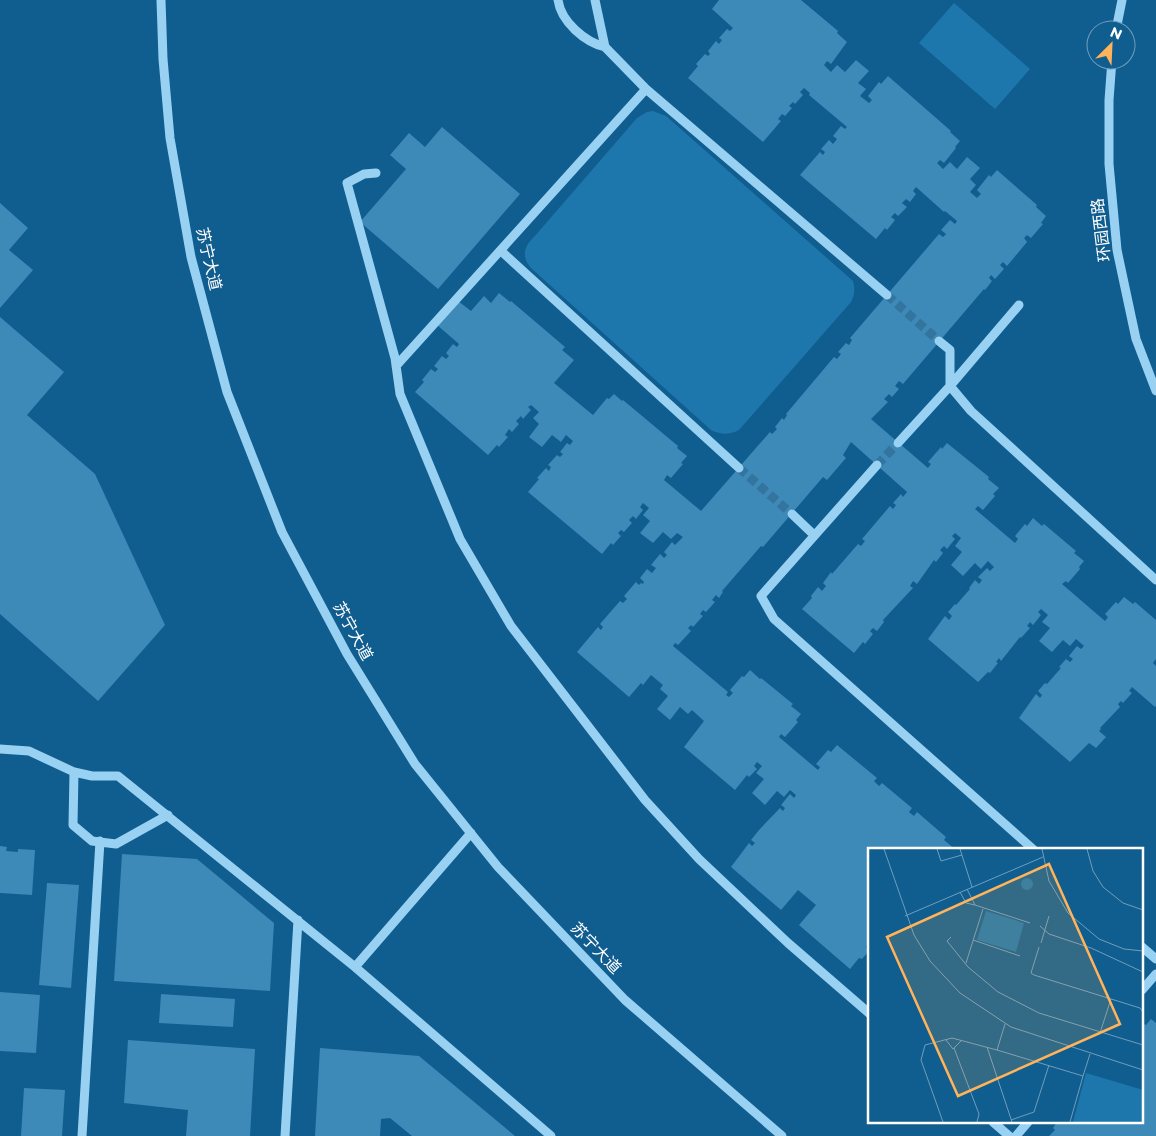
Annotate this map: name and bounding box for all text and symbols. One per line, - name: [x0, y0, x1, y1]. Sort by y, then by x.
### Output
- north arrow: [1086, 20, 1136, 70]
- text: N: [1107, 23, 1125, 44]
- street label: 环园西路: [1088, 197, 1114, 263]
- street label: 苏宁大道: [193, 226, 225, 292]
- street label: 苏宁大道: [329, 598, 377, 664]
- inset map: [868, 848, 1144, 1124]
- street label: 苏宁大道: [567, 918, 625, 978]

